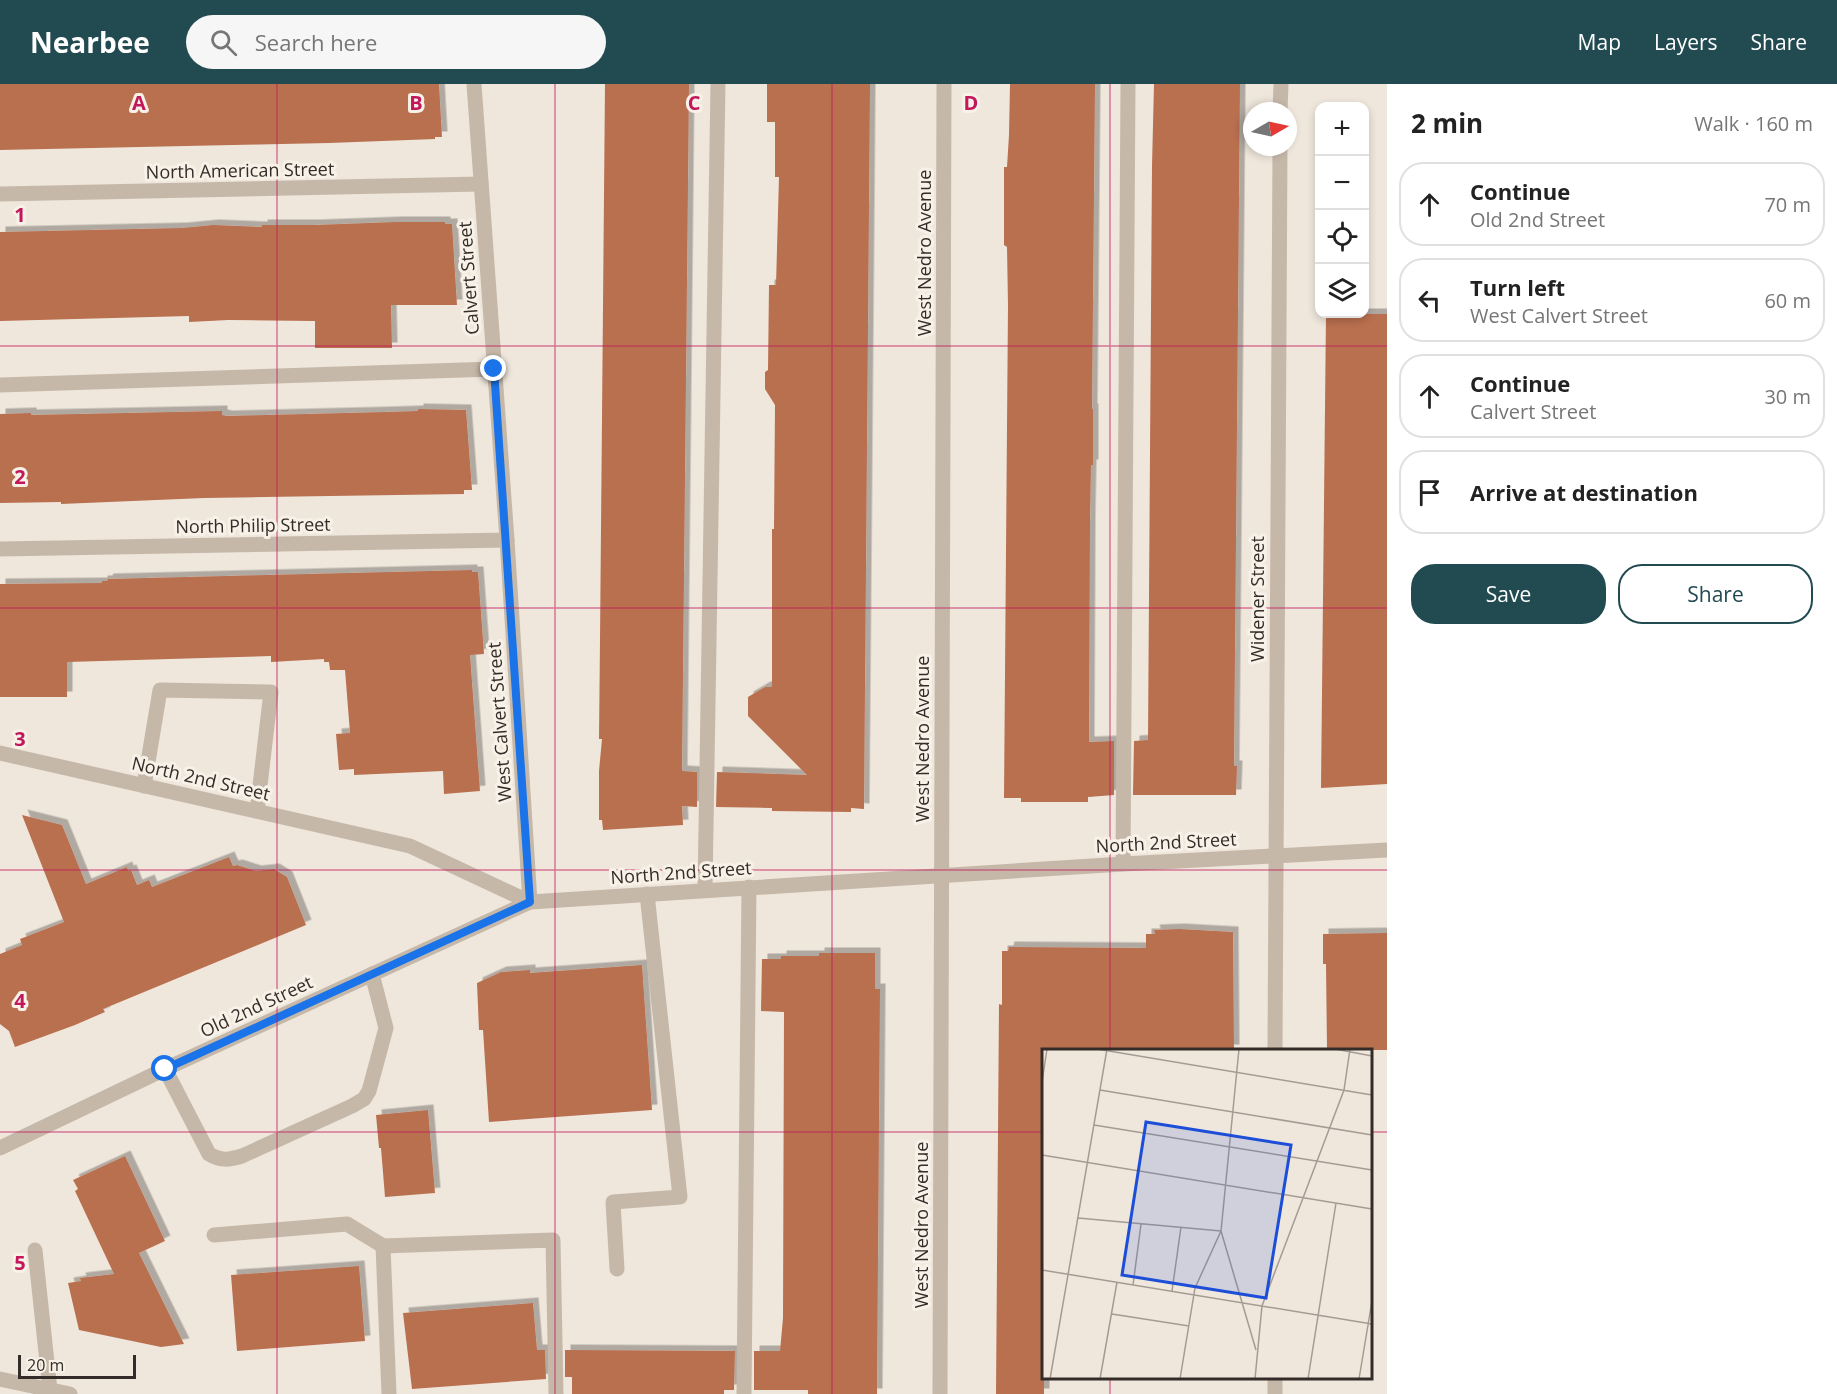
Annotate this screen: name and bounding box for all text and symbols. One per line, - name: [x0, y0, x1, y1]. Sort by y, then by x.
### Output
- search box: [186, 15, 606, 69]
- text: Nearbee: [30, 23, 150, 61]
- icon: search: [207, 26, 240, 59]
- text: Search here: [255, 27, 377, 57]
- text: Map: [1578, 28, 1621, 56]
- text: Layers: [1654, 28, 1718, 56]
- text: Share: [1751, 28, 1807, 56]
- text: A: [132, 89, 146, 116]
- text: B: [409, 89, 423, 116]
- text: C: [688, 89, 701, 116]
- text: D: [964, 89, 978, 116]
- north arrow: [1243, 102, 1297, 156]
- map controls: [1315, 102, 1369, 318]
- button: +: [1315, 102, 1369, 156]
- text: 2 min: [1411, 105, 1483, 141]
- text: Walk · 160 m: [1694, 110, 1813, 137]
- street label: North American Street: [146, 156, 334, 184]
- button: −: [1315, 156, 1369, 210]
- street label: West Nedro Avenue: [912, 170, 936, 336]
- text: Continue: [1470, 176, 1570, 206]
- icon: ahead: [1413, 188, 1446, 221]
- text: 70 m: [1764, 191, 1811, 218]
- text: 1: [14, 201, 26, 228]
- text: Old 2nd Street: [1470, 206, 1605, 233]
- button: locate: [1315, 210, 1369, 264]
- street label: Calvert Street: [452, 220, 484, 336]
- button: layers: [1315, 264, 1369, 318]
- text: Turn left: [1470, 272, 1565, 302]
- icon: left: [1413, 284, 1446, 317]
- text: 60 m: [1764, 287, 1811, 314]
- text: West Calvert Street: [1470, 302, 1648, 329]
- route end: [480, 355, 506, 381]
- text: Continue: [1470, 368, 1570, 398]
- icon: ahead: [1413, 380, 1446, 413]
- text: 30 m: [1764, 383, 1811, 410]
- text: Calvert Street: [1470, 398, 1596, 425]
- text: 2: [14, 463, 26, 490]
- icon: arrive: [1413, 476, 1446, 509]
- text: Arrive at destination: [1470, 477, 1698, 507]
- street label: North Philip Street: [175, 512, 331, 538]
- street label: Widener Street: [1245, 536, 1269, 662]
- button: Save: [1411, 564, 1606, 624]
- button: Share: [1618, 564, 1813, 624]
- street label: West Calvert Street: [481, 641, 517, 803]
- street label: West Nedro Avenue: [910, 656, 934, 822]
- text: 3: [14, 725, 26, 752]
- street label: North 2nd Street: [130, 750, 272, 806]
- street label: North 2nd Street: [1095, 826, 1237, 858]
- street label: North 2nd Street: [610, 855, 752, 889]
- street label: Old 2nd Street: [196, 969, 316, 1043]
- text: 4: [14, 987, 26, 1014]
- inset map: [1042, 1049, 1372, 1379]
- route start: [151, 1055, 177, 1081]
- street label: West Nedro Avenue: [909, 1142, 933, 1308]
- text: 5: [14, 1249, 26, 1276]
- scale bar: [18, 1352, 136, 1380]
- text: 20 m: [27, 1354, 64, 1376]

